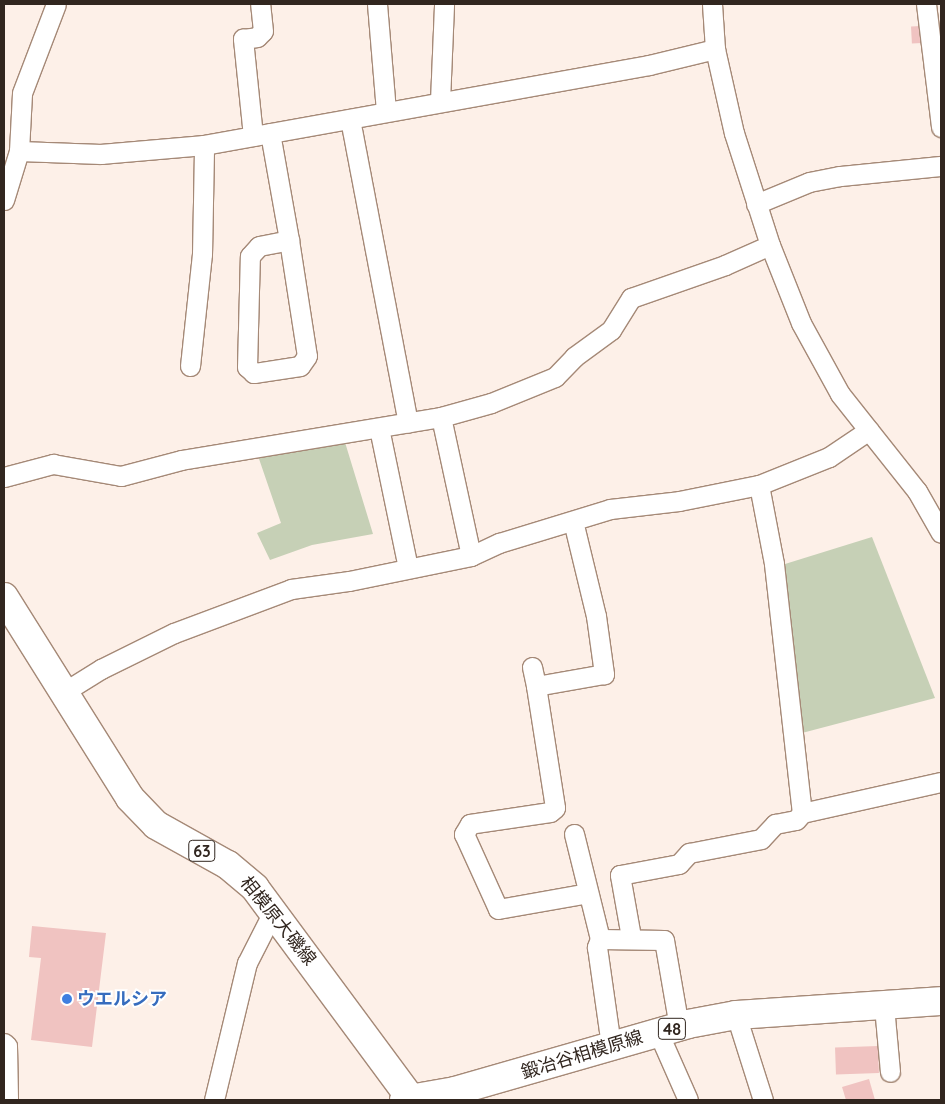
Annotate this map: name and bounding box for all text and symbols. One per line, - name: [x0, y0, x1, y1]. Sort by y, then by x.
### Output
- road number: 63: [188, 838, 216, 864]
- street label: 相模原大磯線: [236, 872, 320, 970]
- place label: ウエルシア: [77, 988, 167, 1010]
- marker: ウエルシア: [61, 993, 73, 1005]
- road number: 48: [657, 1016, 687, 1042]
- street label: 鍛冶谷相模原線: [519, 1026, 645, 1084]

